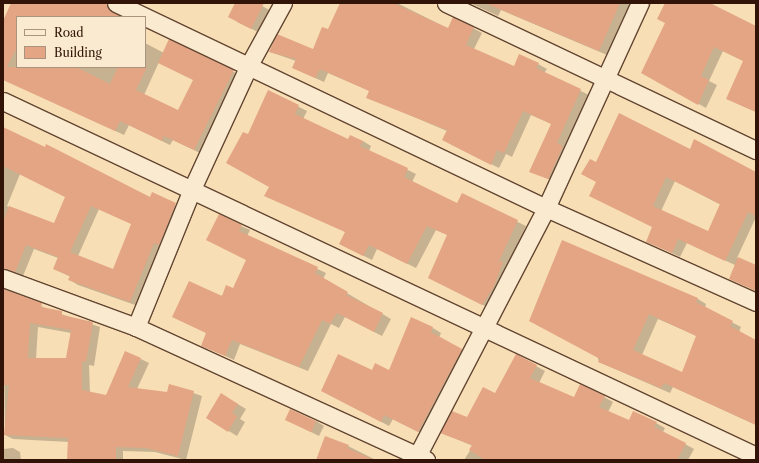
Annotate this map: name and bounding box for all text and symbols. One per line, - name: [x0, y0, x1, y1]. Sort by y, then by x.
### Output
- legend: [16, 16, 146, 68]
- text: Road: [54, 25, 84, 40]
- text: Building: [54, 45, 102, 60]

